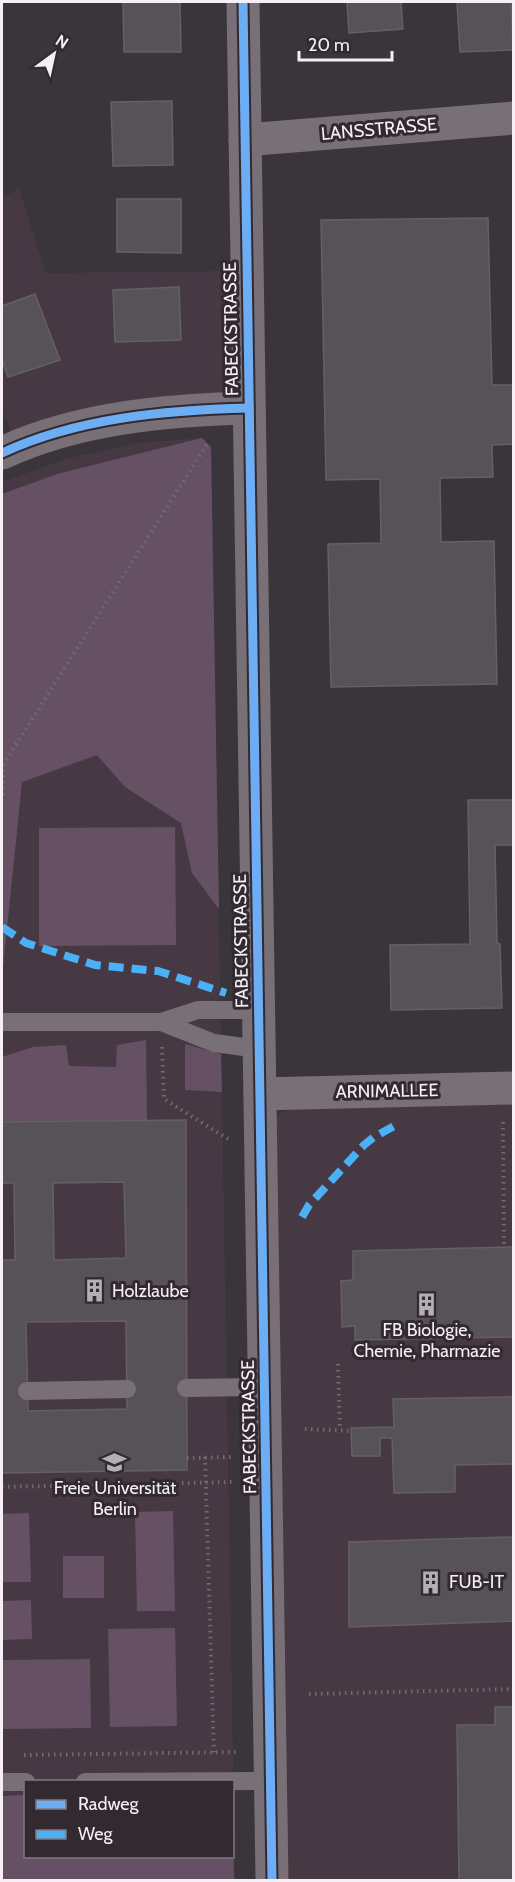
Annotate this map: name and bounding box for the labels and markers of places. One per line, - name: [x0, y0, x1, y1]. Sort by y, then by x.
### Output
- building icon: Holzlaube: [81, 1278, 107, 1304]
- place label: Holzlaube: [112, 1280, 189, 1302]
- building icon: FB Biologie, Chemie, Pharmazie: [414, 1291, 440, 1317]
- place label: FB Biologie, Chemie, Pharmazie: [353, 1319, 501, 1362]
- school or university icon: Freie Universität Berlin: [102, 1449, 128, 1475]
- place label: Freie Universität Berlin: [54, 1477, 176, 1520]
- building icon: FUB-IT: [418, 1569, 444, 1595]
- place label: FUB-IT: [449, 1571, 504, 1593]

